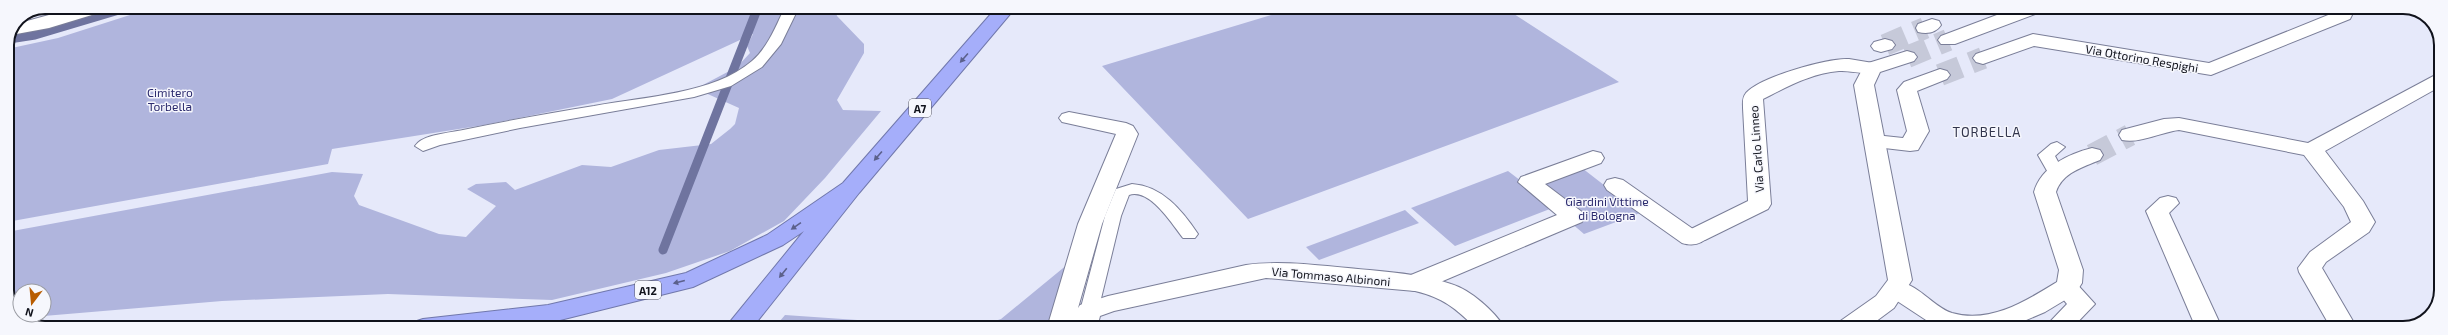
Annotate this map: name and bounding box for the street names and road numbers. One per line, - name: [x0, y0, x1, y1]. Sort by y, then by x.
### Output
- street label: Via Ottorino Respighi: [2085, 41, 2199, 75]
- road number: A7: [909, 99, 931, 117]
- street label: Via Carlo Linneo: [1746, 105, 1766, 193]
- street label: Via Tommaso Albinoni: [1271, 264, 1391, 288]
- road number: A12: [635, 281, 661, 299]

